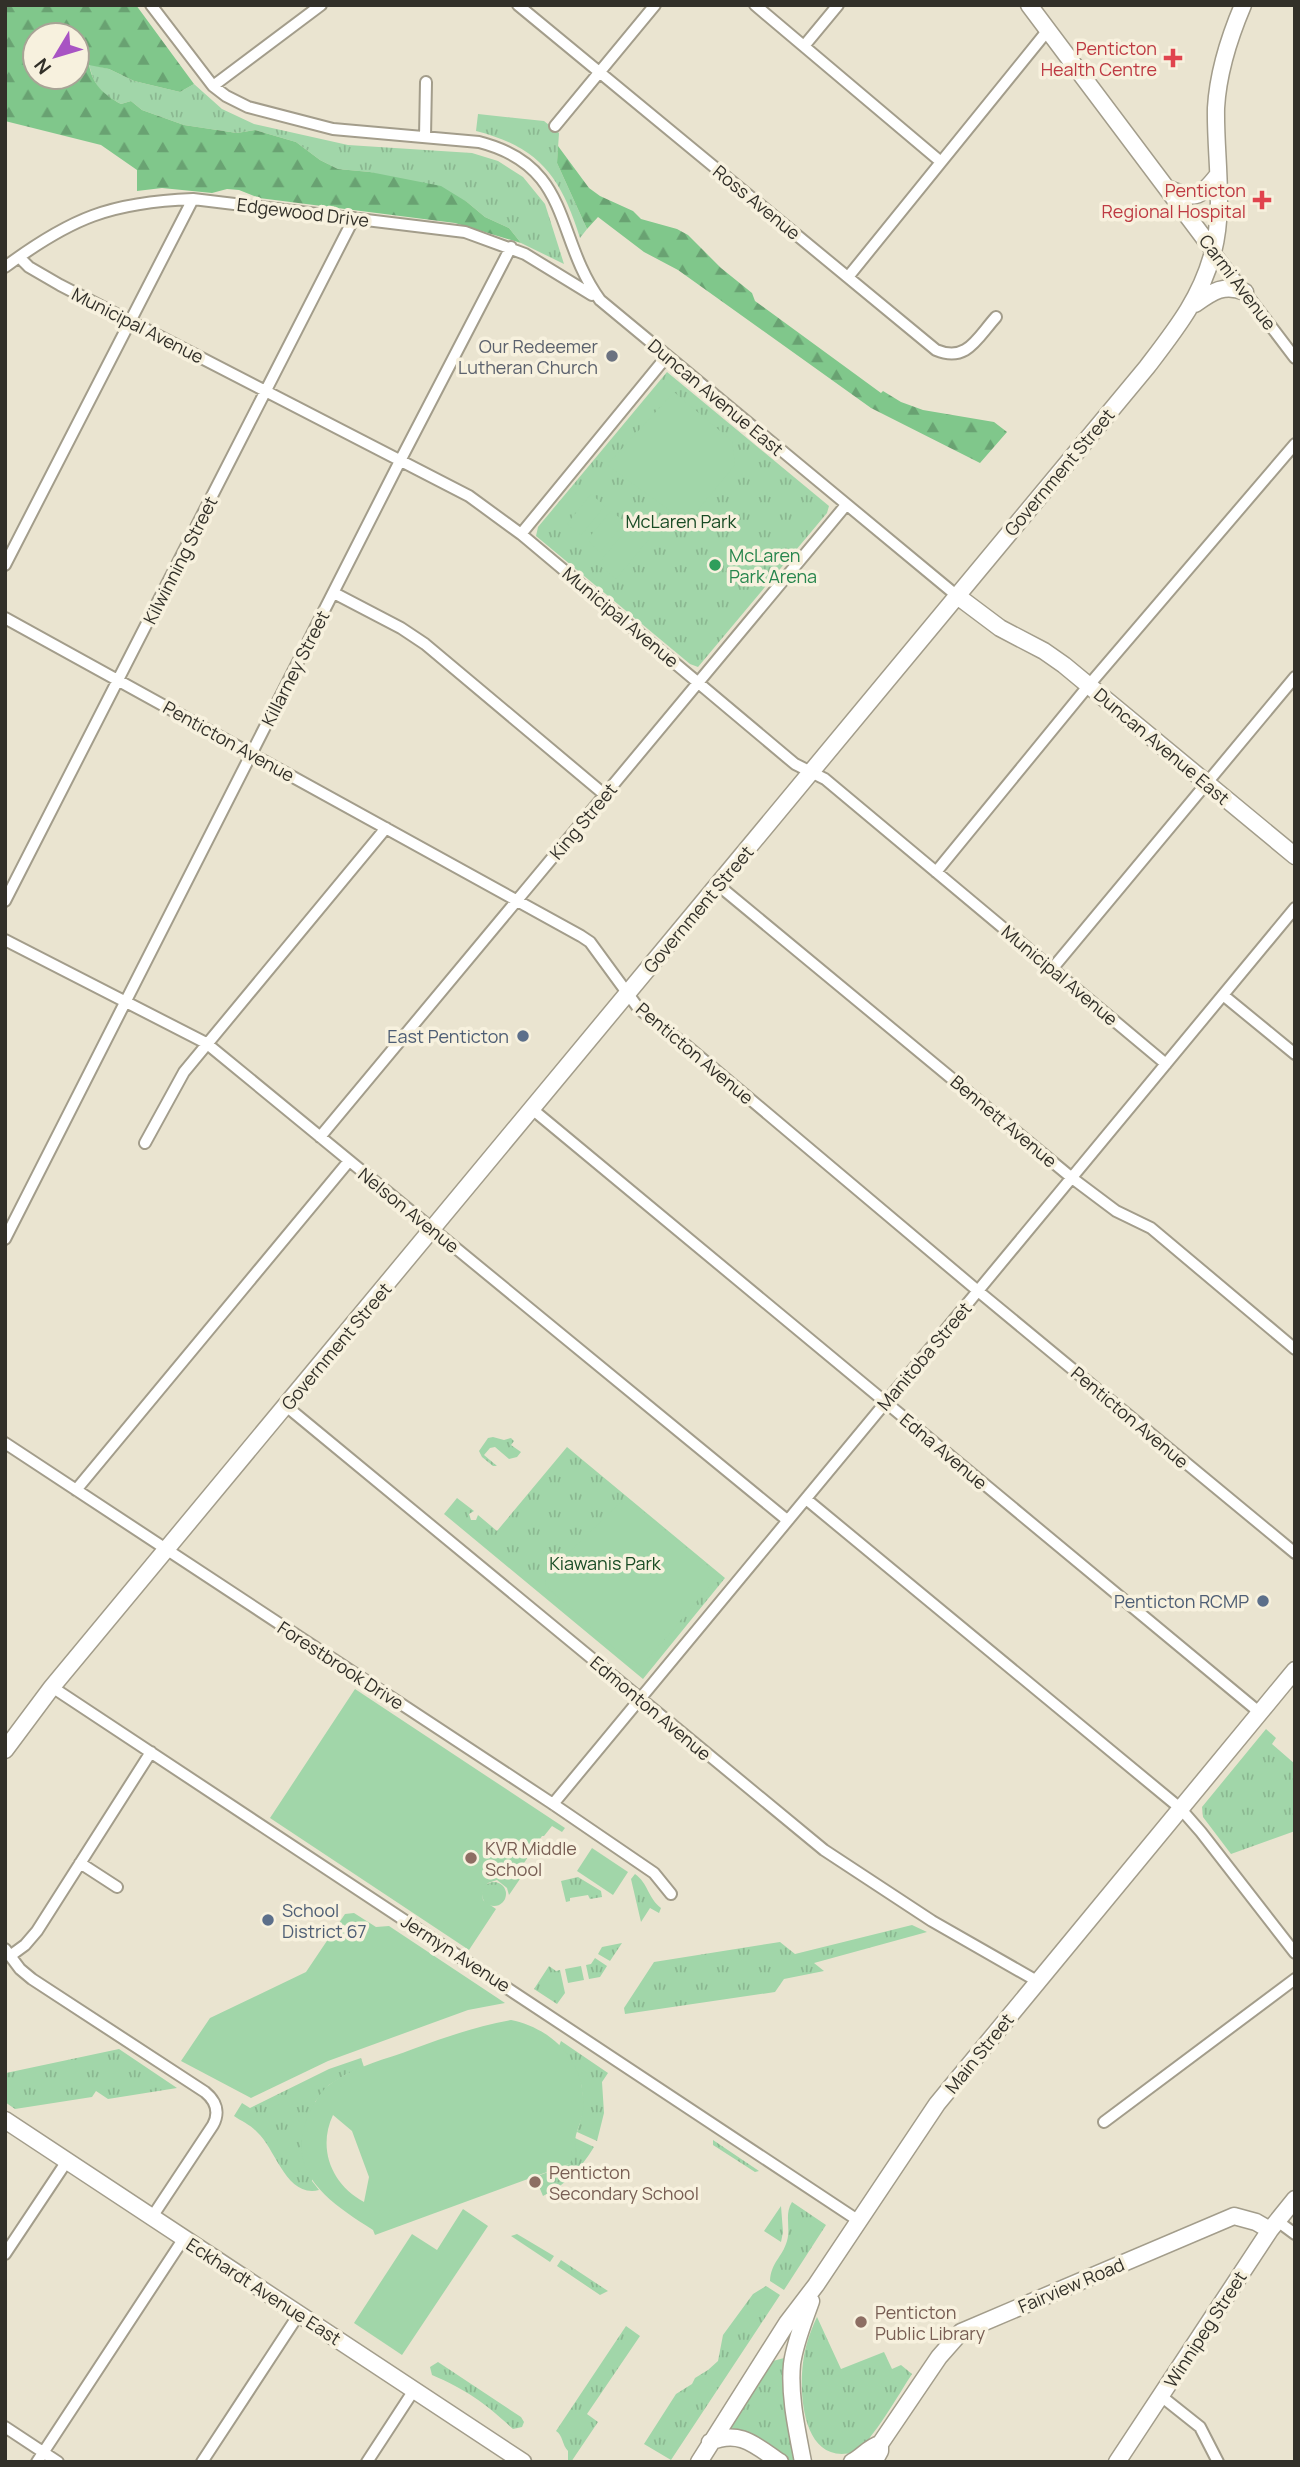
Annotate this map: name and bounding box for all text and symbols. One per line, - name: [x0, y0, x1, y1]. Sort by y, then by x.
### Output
- north arrow: [21, 21, 91, 91]
- place label: Penticton Health Centre: [1041, 36, 1157, 81]
- marker: Penticton Health Centre: [1163, 48, 1183, 68]
- text: N: [28, 53, 57, 80]
- street label: Ross Avenue: [708, 159, 806, 245]
- place label: Penticton Regional Hospital: [1102, 178, 1246, 223]
- marker: Penticton Regional Hospital: [1252, 190, 1272, 210]
- street label: Edgewood Drive: [236, 192, 370, 232]
- street label: Carmi Avenue: [1194, 229, 1282, 335]
- street label: Municipal Avenue: [68, 281, 208, 369]
- street label: Duncan Avenue East: [643, 333, 789, 461]
- place label: Our Redeemer Lutheran Church: [458, 334, 599, 379]
- marker: Our Redeemer Lutheran Church: [604, 348, 620, 364]
- street label: Government Street: [999, 403, 1119, 541]
- street label: Kilwinning Street: [137, 492, 223, 628]
- park label: McLaren Park: [625, 509, 738, 533]
- place label: McLaren Park Arena: [729, 543, 817, 588]
- marker: McLaren Park Arena: [707, 557, 723, 573]
- street label: Municipal Avenue: [558, 561, 684, 673]
- street label: Killarney Street: [256, 606, 334, 730]
- street label: Duncan Avenue East: [1089, 682, 1235, 810]
- street label: Penticton Avenue: [159, 695, 299, 787]
- street label: King Street: [544, 778, 622, 864]
- street label: Government Street: [638, 840, 758, 978]
- street label: Municipal Avenue: [997, 919, 1123, 1031]
- street label: Penticton Avenue: [631, 997, 759, 1109]
- place label: East Penticton: [387, 1024, 509, 1048]
- marker: East Penticton: [515, 1028, 531, 1044]
- street label: Bennett Avenue: [946, 1069, 1062, 1173]
- street label: Nelson Avenue: [354, 1162, 464, 1258]
- street label: Government Street: [276, 1277, 396, 1415]
- street label: Manitoba Street: [872, 1297, 976, 1415]
- street label: Penticton Avenue: [1066, 1361, 1194, 1473]
- street label: Edna Avenue: [895, 1407, 993, 1495]
- park label: Kiawanis Park: [549, 1551, 662, 1575]
- place label: Penticton RCMP: [1114, 1589, 1249, 1613]
- marker: Penticton RCMP: [1255, 1593, 1271, 1609]
- street label: Forestbrook Drive: [273, 1615, 409, 1715]
- street label: Edmonton Avenue: [585, 1650, 717, 1766]
- place label: KVR Middle School: [485, 1836, 577, 1881]
- marker: KVR Middle School: [463, 1850, 479, 1866]
- place label: School District 67: [282, 1898, 367, 1943]
- street label: Jermyn Avenue: [397, 1909, 515, 1997]
- marker: School District 67: [260, 1912, 276, 1928]
- street label: Main Street: [939, 2008, 1019, 2098]
- place label: Penticton Secondary School: [549, 2160, 699, 2205]
- marker: Penticton Secondary School: [527, 2174, 543, 2190]
- street label: Eckhardt Avenue East: [182, 2232, 346, 2350]
- street label: Fairview Road: [1014, 2252, 1128, 2318]
- street label: Winnipeg Street: [1158, 2266, 1252, 2392]
- place label: Penticton Public Library: [875, 2300, 986, 2345]
- marker: Penticton Public Library: [853, 2314, 869, 2330]

